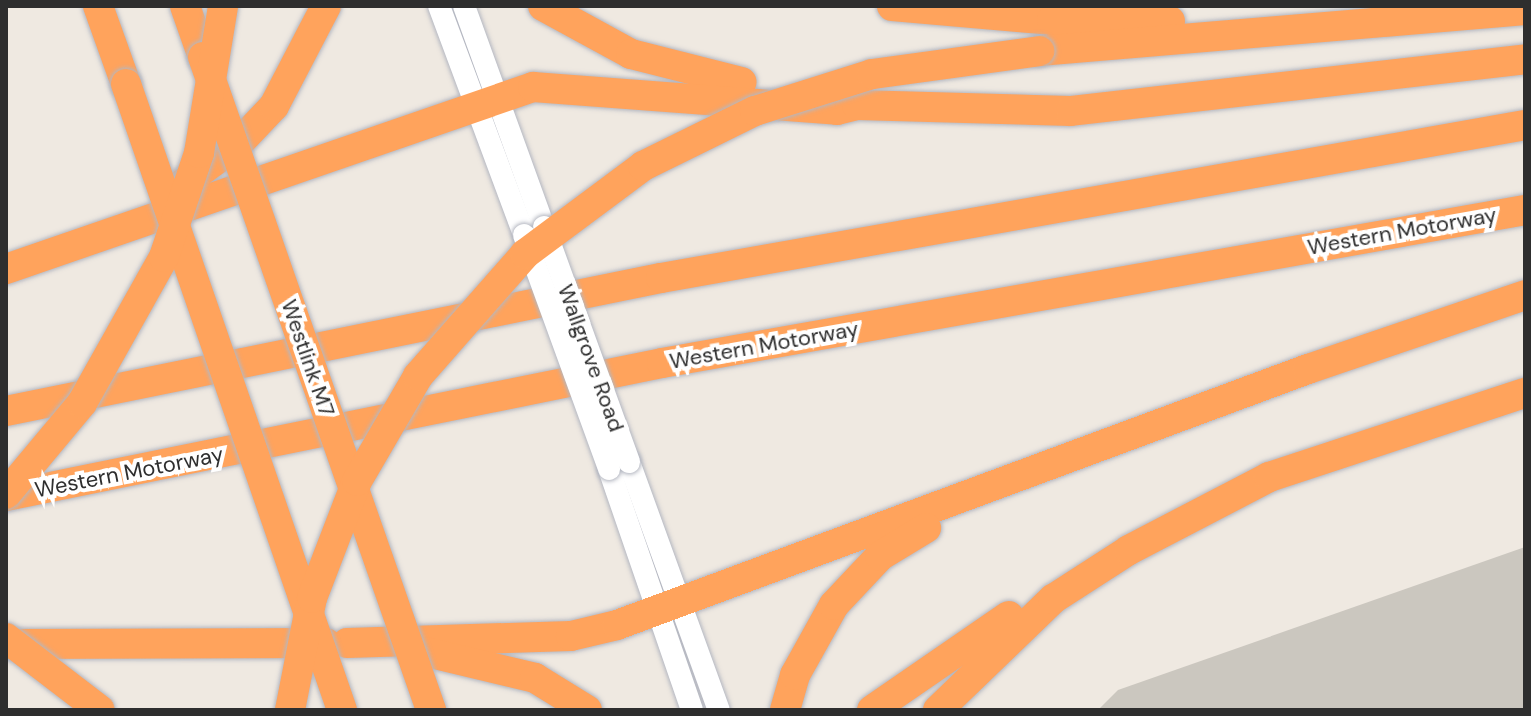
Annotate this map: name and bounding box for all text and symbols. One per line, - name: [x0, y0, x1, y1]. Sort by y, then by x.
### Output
- street label: Western Motorway: [1305, 201, 1499, 261]
- street label: Wallgrove Road: [552, 281, 630, 435]
- street label: Westlink M7: [276, 296, 340, 420]
- street label: Western Motorway: [667, 315, 861, 375]
- street label: Western Motorway: [32, 441, 226, 503]

